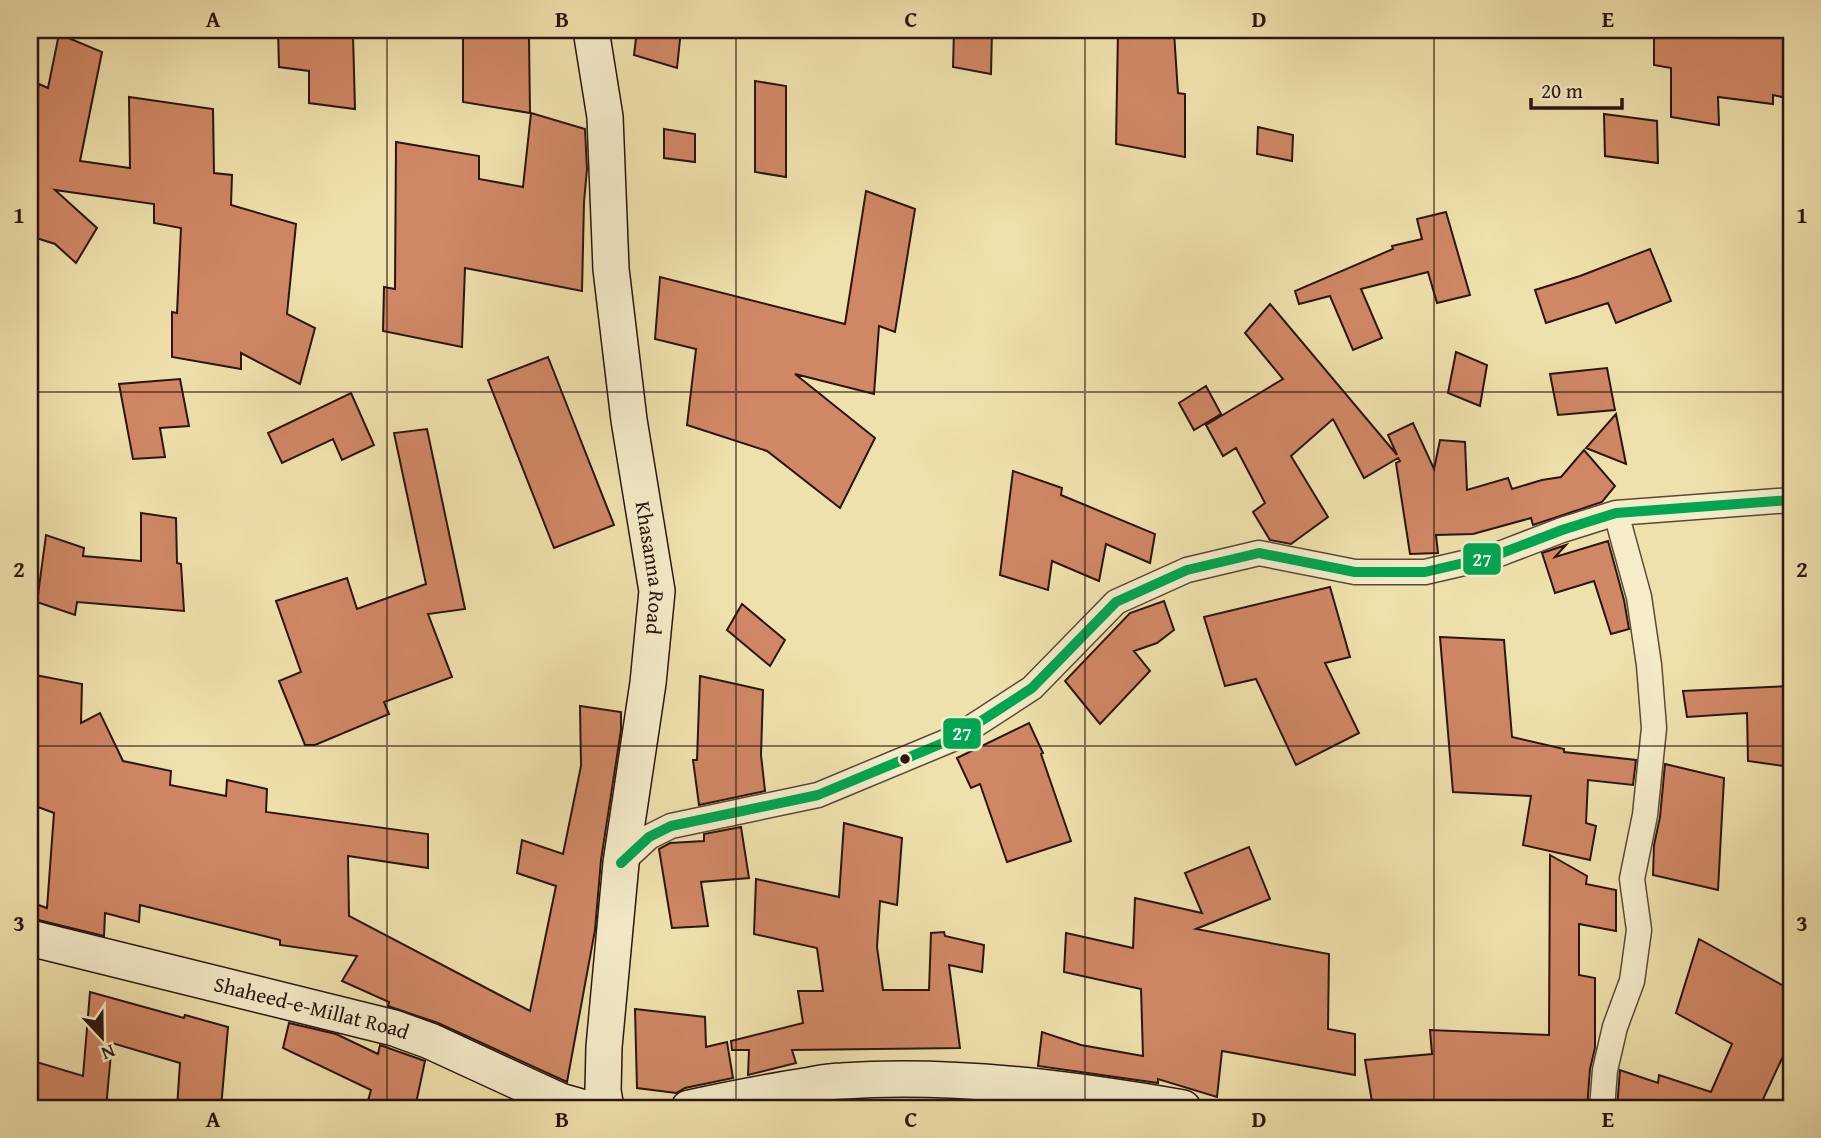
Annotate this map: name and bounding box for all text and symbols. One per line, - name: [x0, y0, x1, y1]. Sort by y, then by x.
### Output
- text: A: [206, 2, 221, 35]
- text: B: [555, 2, 569, 35]
- text: C: [904, 2, 918, 35]
- text: D: [1252, 2, 1267, 35]
- text: E: [1602, 2, 1614, 35]
- scale bar: [1531, 66, 1622, 110]
- text: 20 m: [1541, 75, 1583, 106]
- text: 1: [13, 198, 25, 231]
- text: 1: [1796, 198, 1808, 231]
- street label: Khasanna Road: [628, 499, 673, 637]
- line badge: 27: [1462, 542, 1502, 576]
- text: 27: [1472, 545, 1492, 573]
- text: 2: [13, 552, 25, 585]
- text: 2: [1796, 552, 1808, 585]
- line badge: 27: [942, 717, 982, 750]
- text: 27: [952, 719, 972, 747]
- unlabelled marker: [898, 752, 912, 766]
- text: 3: [13, 906, 25, 939]
- text: 3: [1796, 906, 1808, 939]
- street label: Shaheed-e-Millat Road: [211, 968, 414, 1047]
- north arrow: [66, 1002, 136, 1072]
- text: N: [97, 1037, 120, 1068]
- text: A: [206, 1102, 221, 1135]
- text: B: [555, 1102, 569, 1135]
- text: C: [904, 1102, 918, 1135]
- text: D: [1252, 1102, 1267, 1135]
- text: E: [1602, 1102, 1614, 1135]

